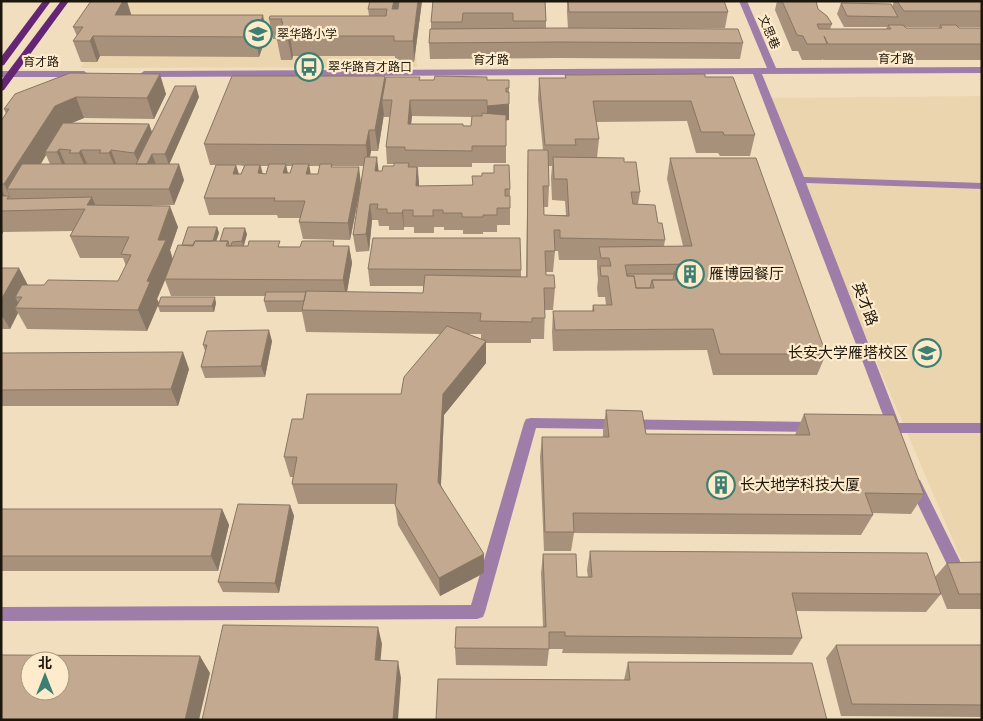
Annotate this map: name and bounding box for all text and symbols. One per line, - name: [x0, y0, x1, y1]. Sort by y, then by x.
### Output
- street label: 文思巷: [756, 12, 783, 51]
- school or university icon: 翠华路小学: [243, 19, 273, 49]
- place label: 翠华路小学: [277, 26, 337, 41]
- street label: 育才路: [878, 51, 914, 66]
- bus stop icon: 翠华路育才路口: [294, 52, 324, 82]
- street label: 育才路: [473, 52, 509, 67]
- street label: 育才路: [23, 54, 59, 69]
- place label: 翠华路育才路口: [328, 59, 412, 74]
- building icon: 雁博园餐厅: [675, 259, 705, 289]
- place label: 雁博园餐厅: [709, 264, 784, 282]
- street label: 英才路: [849, 279, 882, 328]
- school or university icon: 长安大学雁塔校区: [912, 338, 942, 368]
- place label: 长安大学雁塔校区: [788, 343, 908, 361]
- building icon: 长大地学科技大厦: [706, 470, 736, 500]
- place label: 长大地学科技大厦: [740, 475, 860, 493]
- north arrow: [20, 651, 70, 701]
- text: 北: [38, 654, 52, 671]

